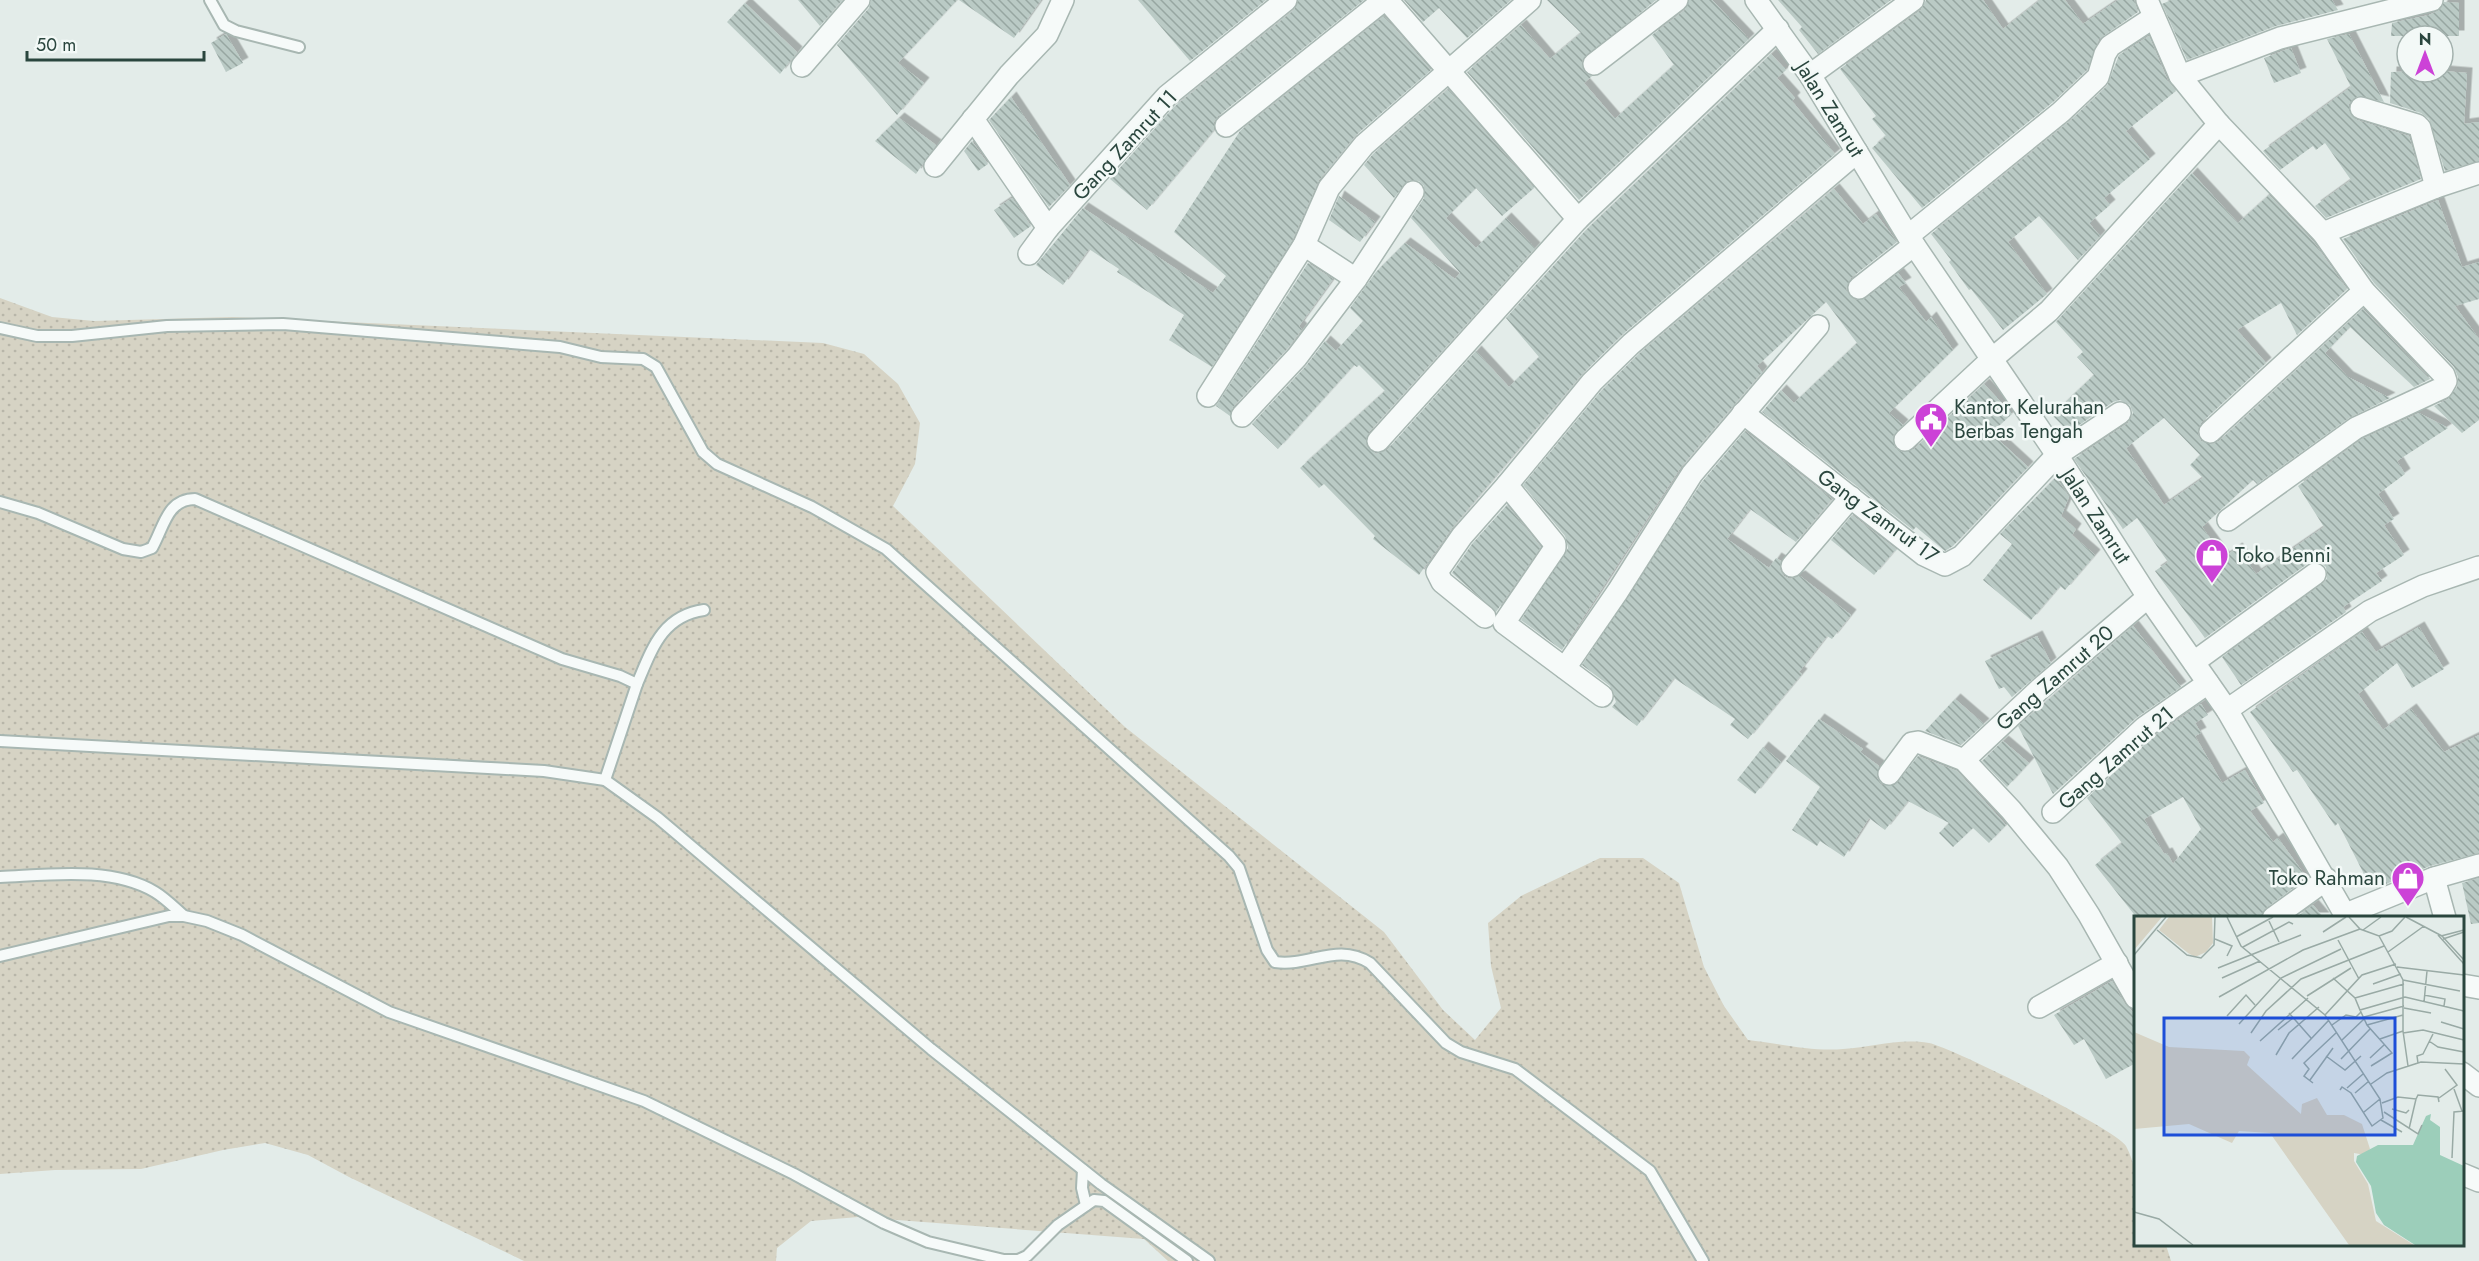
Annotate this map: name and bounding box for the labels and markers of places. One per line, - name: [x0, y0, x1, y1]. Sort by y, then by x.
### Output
- place label: Kantor Kelurahan Berbas Tengah: [1954, 392, 2104, 446]
- public building icon: Kantor Kelurahan Berbas Tengah: [1913, 401, 1949, 448]
- shop icon: Toko Benni: [2194, 537, 2230, 584]
- place label: Toko Benni: [2235, 540, 2331, 570]
- shop icon: Toko Rahman: [2390, 860, 2426, 907]
- place label: Toko Rahman: [2269, 863, 2385, 893]

